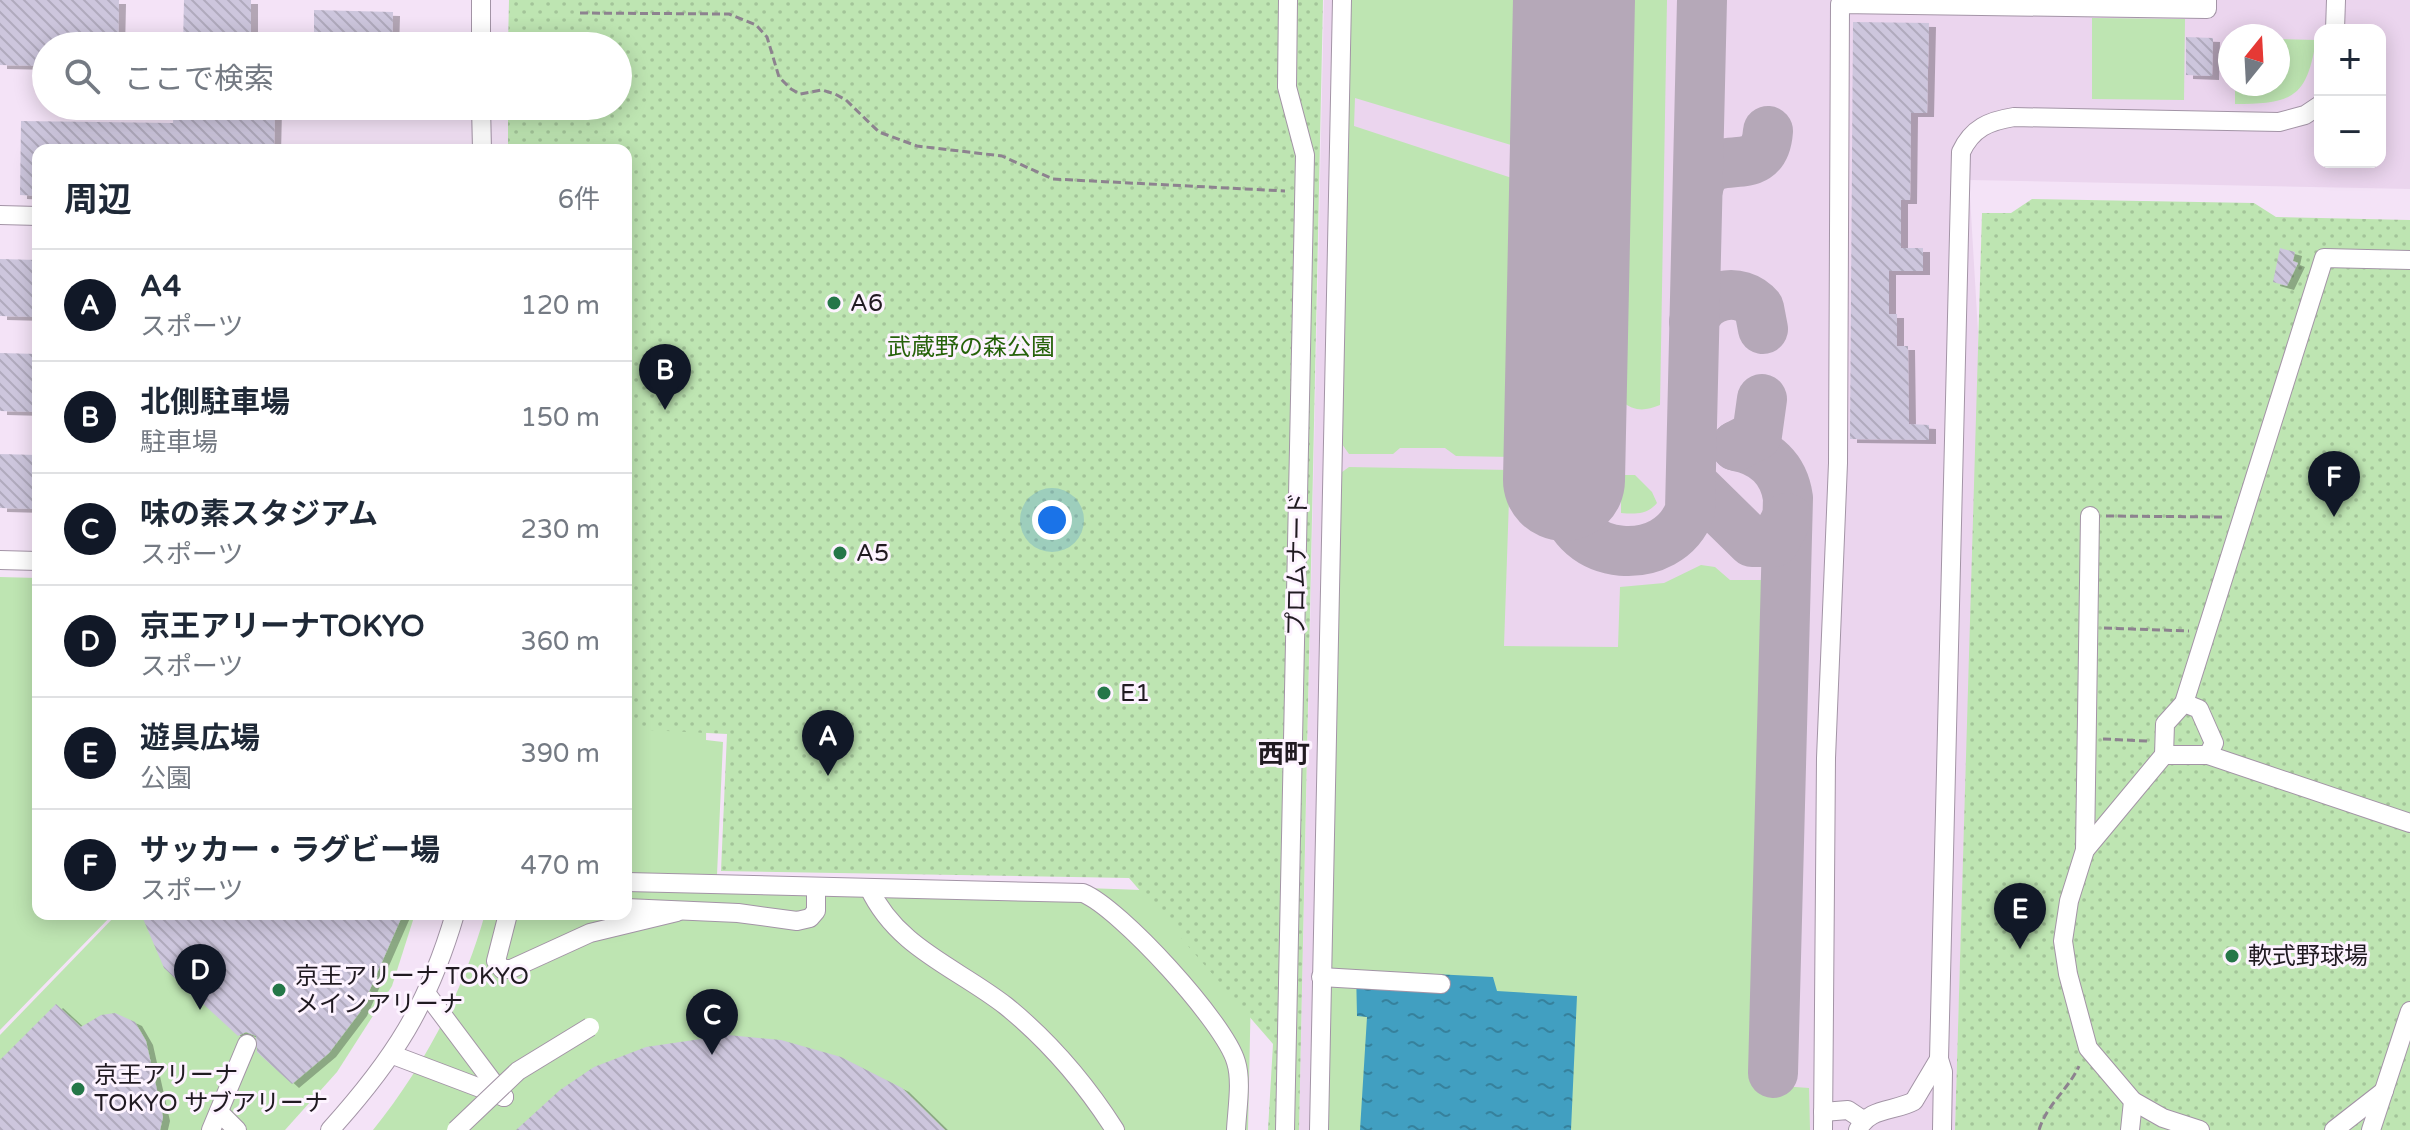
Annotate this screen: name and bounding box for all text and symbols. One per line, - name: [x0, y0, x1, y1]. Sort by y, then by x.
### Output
- north arrow: [2218, 24, 2290, 96]
- map controls: [2314, 24, 2386, 168]
- button: +: [2314, 24, 2386, 96]
- search box: [32, 32, 632, 120]
- icon: search: [60, 54, 104, 98]
- text: ここで検索: [124, 61, 274, 98]
- button: −: [2314, 96, 2386, 168]
- text: 周辺: [64, 180, 132, 221]
- text: 6件: [558, 184, 600, 215]
- text: A4: [140, 268, 181, 305]
- place label: A6: [850, 289, 883, 318]
- text: A: [80, 290, 100, 321]
- text: 120 m: [520, 290, 600, 321]
- marker: A6: [825, 294, 843, 312]
- text: スポーツ: [140, 311, 243, 342]
- park label: 武蔵野の森公園: [887, 333, 1055, 362]
- pin: B: [639, 344, 691, 410]
- text: 北側駐車場: [140, 384, 290, 421]
- text: B: [81, 402, 99, 433]
- text: 150 m: [520, 402, 600, 433]
- text: 駐車場: [140, 427, 218, 458]
- pin: F: [2308, 451, 2360, 517]
- street label: プロムナード: [1282, 492, 1313, 636]
- text: 味の素スタジアム: [140, 496, 378, 533]
- your location: [1032, 500, 1072, 540]
- text: C: [81, 514, 99, 545]
- text: 230 m: [520, 514, 600, 545]
- text: スポーツ: [140, 539, 243, 570]
- place label: A5: [856, 539, 889, 568]
- marker: A5: [831, 544, 849, 562]
- text: 京王アリーナTOKYO: [140, 608, 425, 645]
- text: D: [80, 626, 100, 657]
- text: 360 m: [520, 626, 600, 657]
- text: スポーツ: [140, 651, 243, 682]
- place label: E1: [1120, 679, 1150, 708]
- marker: E1: [1095, 684, 1113, 702]
- pin: A: [802, 710, 854, 776]
- text: 遊具広場: [140, 720, 260, 757]
- text: E: [82, 738, 98, 769]
- text: 390 m: [520, 738, 600, 769]
- district label: 西町: [1258, 739, 1310, 770]
- text: 公園: [140, 763, 192, 794]
- text: サッカー・ラグビー場: [140, 832, 440, 869]
- text: F: [82, 850, 98, 881]
- text: 470 m: [520, 850, 600, 881]
- text: スポーツ: [140, 875, 243, 906]
- pin: E: [1994, 883, 2046, 949]
- place label: 軟式野球場: [2248, 942, 2368, 971]
- pin: D: [174, 944, 226, 1010]
- marker: 軟式野球場: [2223, 947, 2241, 965]
- place label: 京王アリーナ TOKYO メインアリーナ: [295, 962, 529, 1019]
- marker: 京王アリーナ TOKYO メインアリーナ: [270, 981, 288, 999]
- pin: C: [686, 989, 738, 1055]
- place label: 京王アリーナ TOKYO サブアリーナ: [94, 1061, 328, 1118]
- marker: 京王アリーナ TOKYO サブアリーナ: [69, 1080, 87, 1098]

